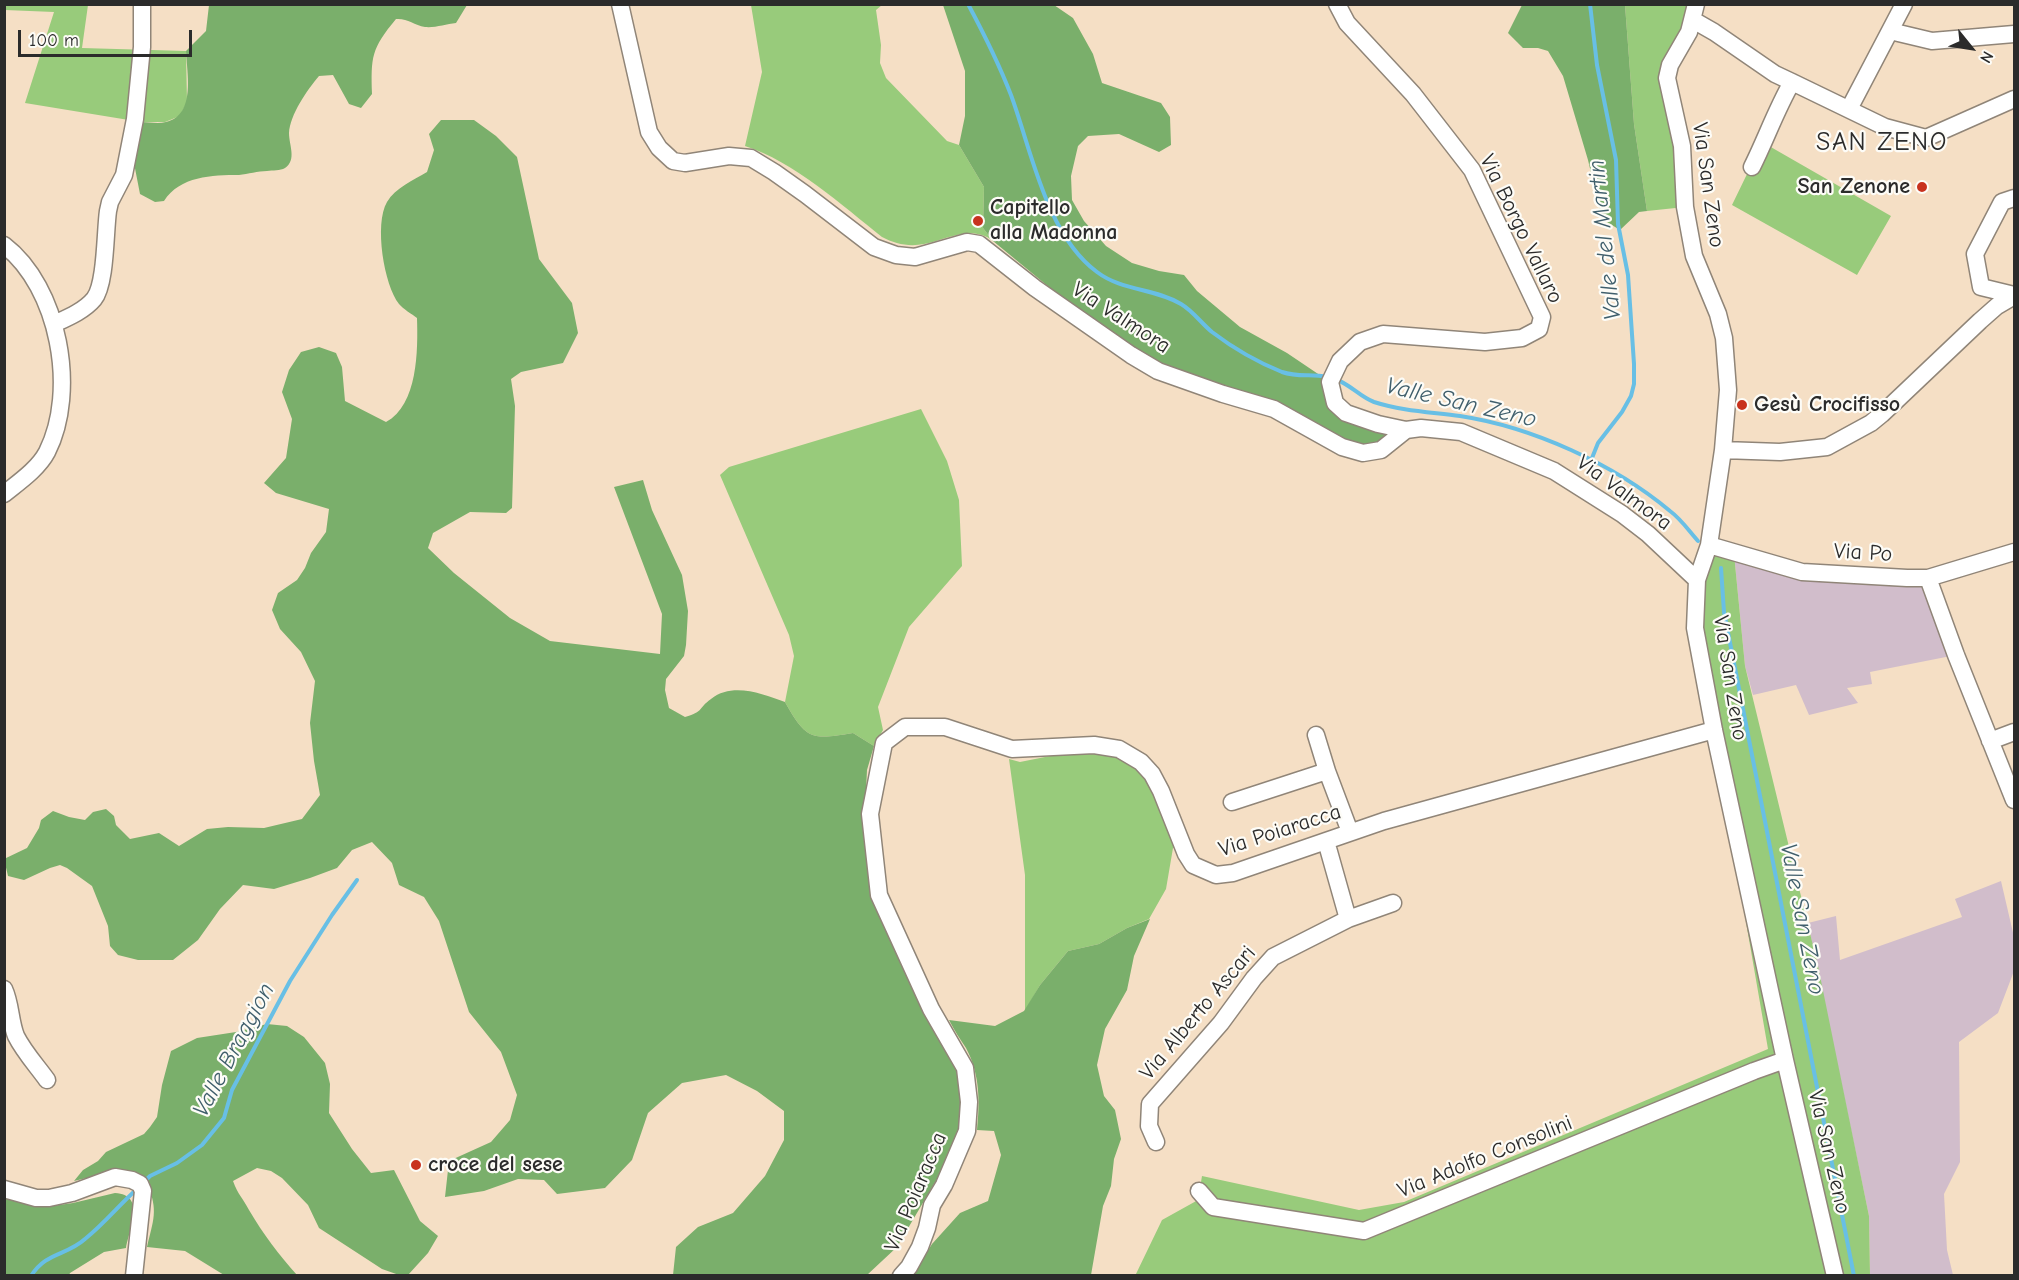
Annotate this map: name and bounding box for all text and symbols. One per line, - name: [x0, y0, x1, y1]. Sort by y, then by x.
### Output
- scale bar: [21, 18, 195, 56]
- north arrow: [1941, 18, 2001, 78]
- text: 100 m: [29, 30, 79, 51]
- text: N: [1976, 48, 1997, 66]
- street label: Via San Zeno: [1686, 121, 1730, 249]
- district label: SAN ZENO: [1816, 127, 1948, 159]
- street label: Via Borgo Vallaro: [1474, 150, 1568, 308]
- water label: Valle del Martin: [1582, 158, 1628, 322]
- place label: San Zenone: [1798, 174, 1910, 200]
- marker: San Zenone: [1915, 180, 1929, 194]
- place label: Capitello alla Madonna: [990, 195, 1117, 246]
- marker: Capitello alla Madonna: [971, 214, 985, 228]
- street label: Via Valmora: [1067, 277, 1175, 359]
- water label: Valle San Zeno: [1383, 372, 1539, 434]
- place label: Gesù Crocifisso: [1754, 392, 1900, 418]
- marker: Gesù Crocifisso: [1735, 398, 1749, 412]
- street label: Via Valmora: [1571, 449, 1677, 537]
- street label: Via Po: [1833, 538, 1893, 568]
- street label: Via San Zeno: [1707, 614, 1753, 742]
- street label: Via Poiaracca: [1215, 799, 1345, 863]
- water label: Valle San Zeno: [1773, 841, 1831, 997]
- street label: Via Alberto Ascari: [1134, 941, 1262, 1085]
- water label: Valle Braggion: [187, 978, 281, 1122]
- street label: Via San Zeno: [1802, 1088, 1856, 1216]
- street label: Via Adolfo Consolini: [1394, 1110, 1576, 1204]
- street label: Via Poiaracca: [879, 1128, 953, 1256]
- place label: croce del sese: [428, 1152, 563, 1178]
- marker: croce del sese: [409, 1158, 423, 1172]

